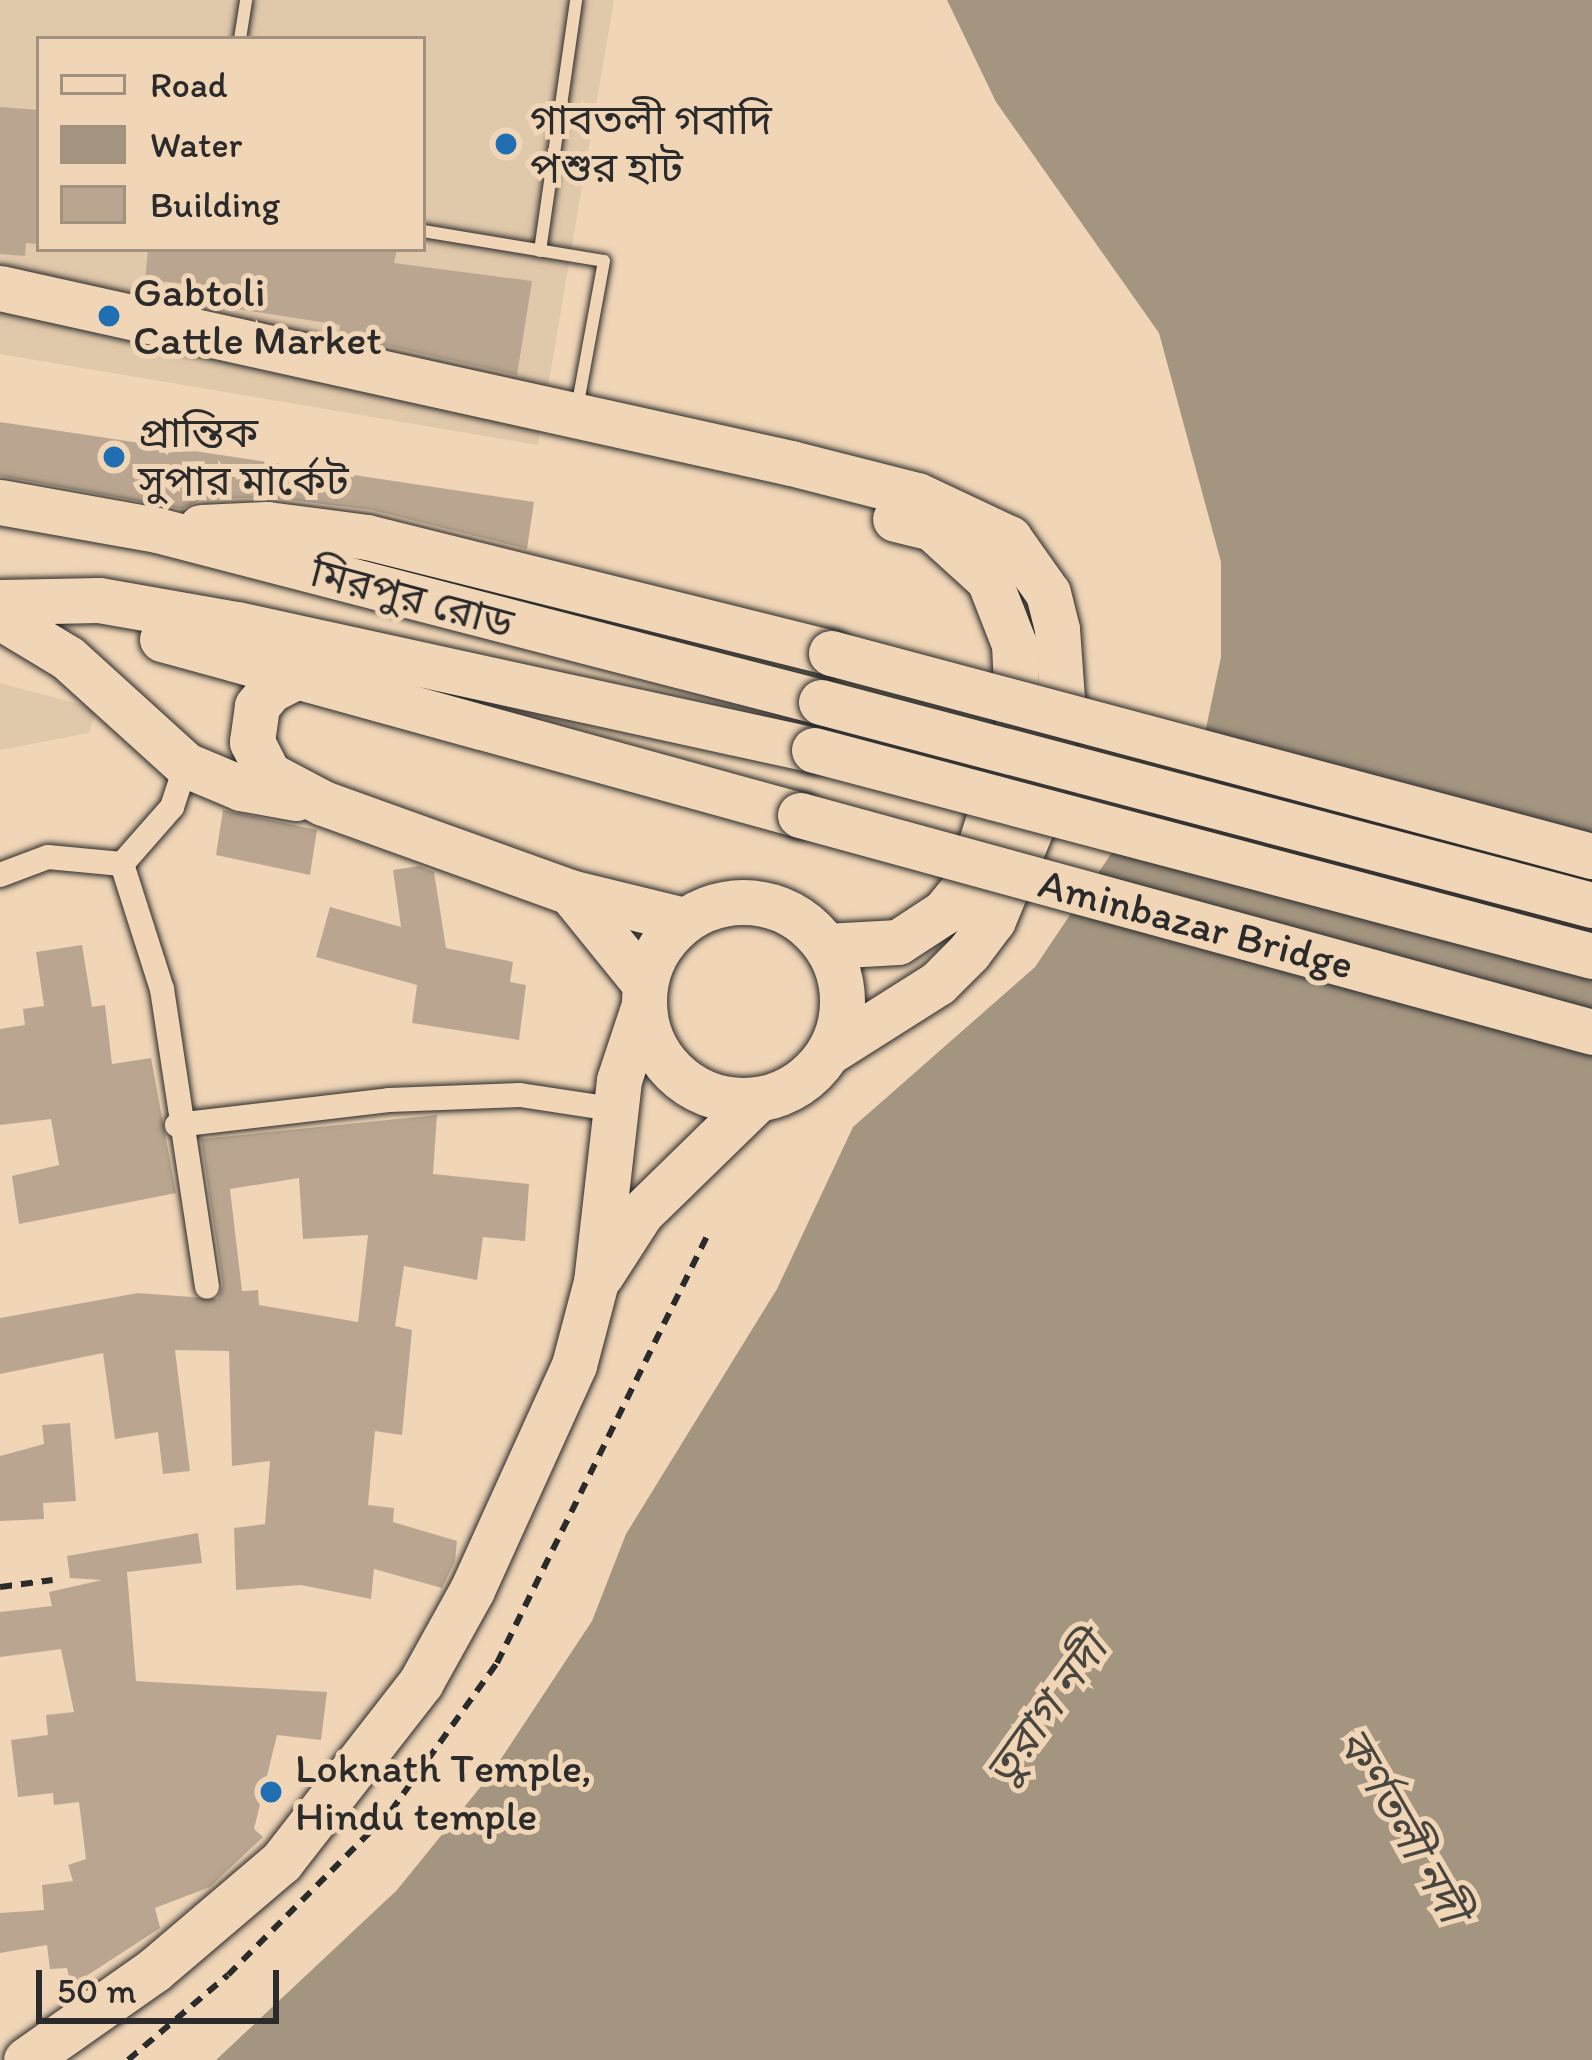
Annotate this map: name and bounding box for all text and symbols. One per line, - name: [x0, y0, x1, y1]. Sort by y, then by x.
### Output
- legend: [36, 36, 426, 252]
- text: Road: [150, 63, 228, 106]
- place label: গাবতলী গবাদি পশুর হাট: [530, 95, 772, 194]
- text: Water: [150, 123, 242, 166]
- marker: গাবতলী গবাদি পশুর হাট: [493, 131, 519, 157]
- text: Building: [150, 183, 280, 226]
- place label: Gabtoli Cattle Market: [133, 267, 382, 366]
- marker: Gabtoli Cattle Market: [96, 303, 122, 329]
- place label: প্রান্তিক সুপার মার্কেট: [138, 408, 349, 506]
- marker: প্রান্তিক সুপার মার্কেট: [101, 444, 127, 470]
- street label: মিরপুর রোড: [305, 547, 519, 649]
- street label: Aminbazar Bridge: [1033, 858, 1359, 990]
- water label: তুরাগ নদী: [973, 1624, 1119, 1796]
- water label: কর্ণতলী নদী: [1326, 1718, 1480, 1932]
- place label: Loknath Temple, Hindu temple: [295, 1743, 588, 1842]
- marker: Loknath Temple, Hindu temple: [258, 1779, 284, 1805]
- scale bar: [42, 1946, 285, 2020]
- text: 50 m: [57, 1969, 136, 2012]

